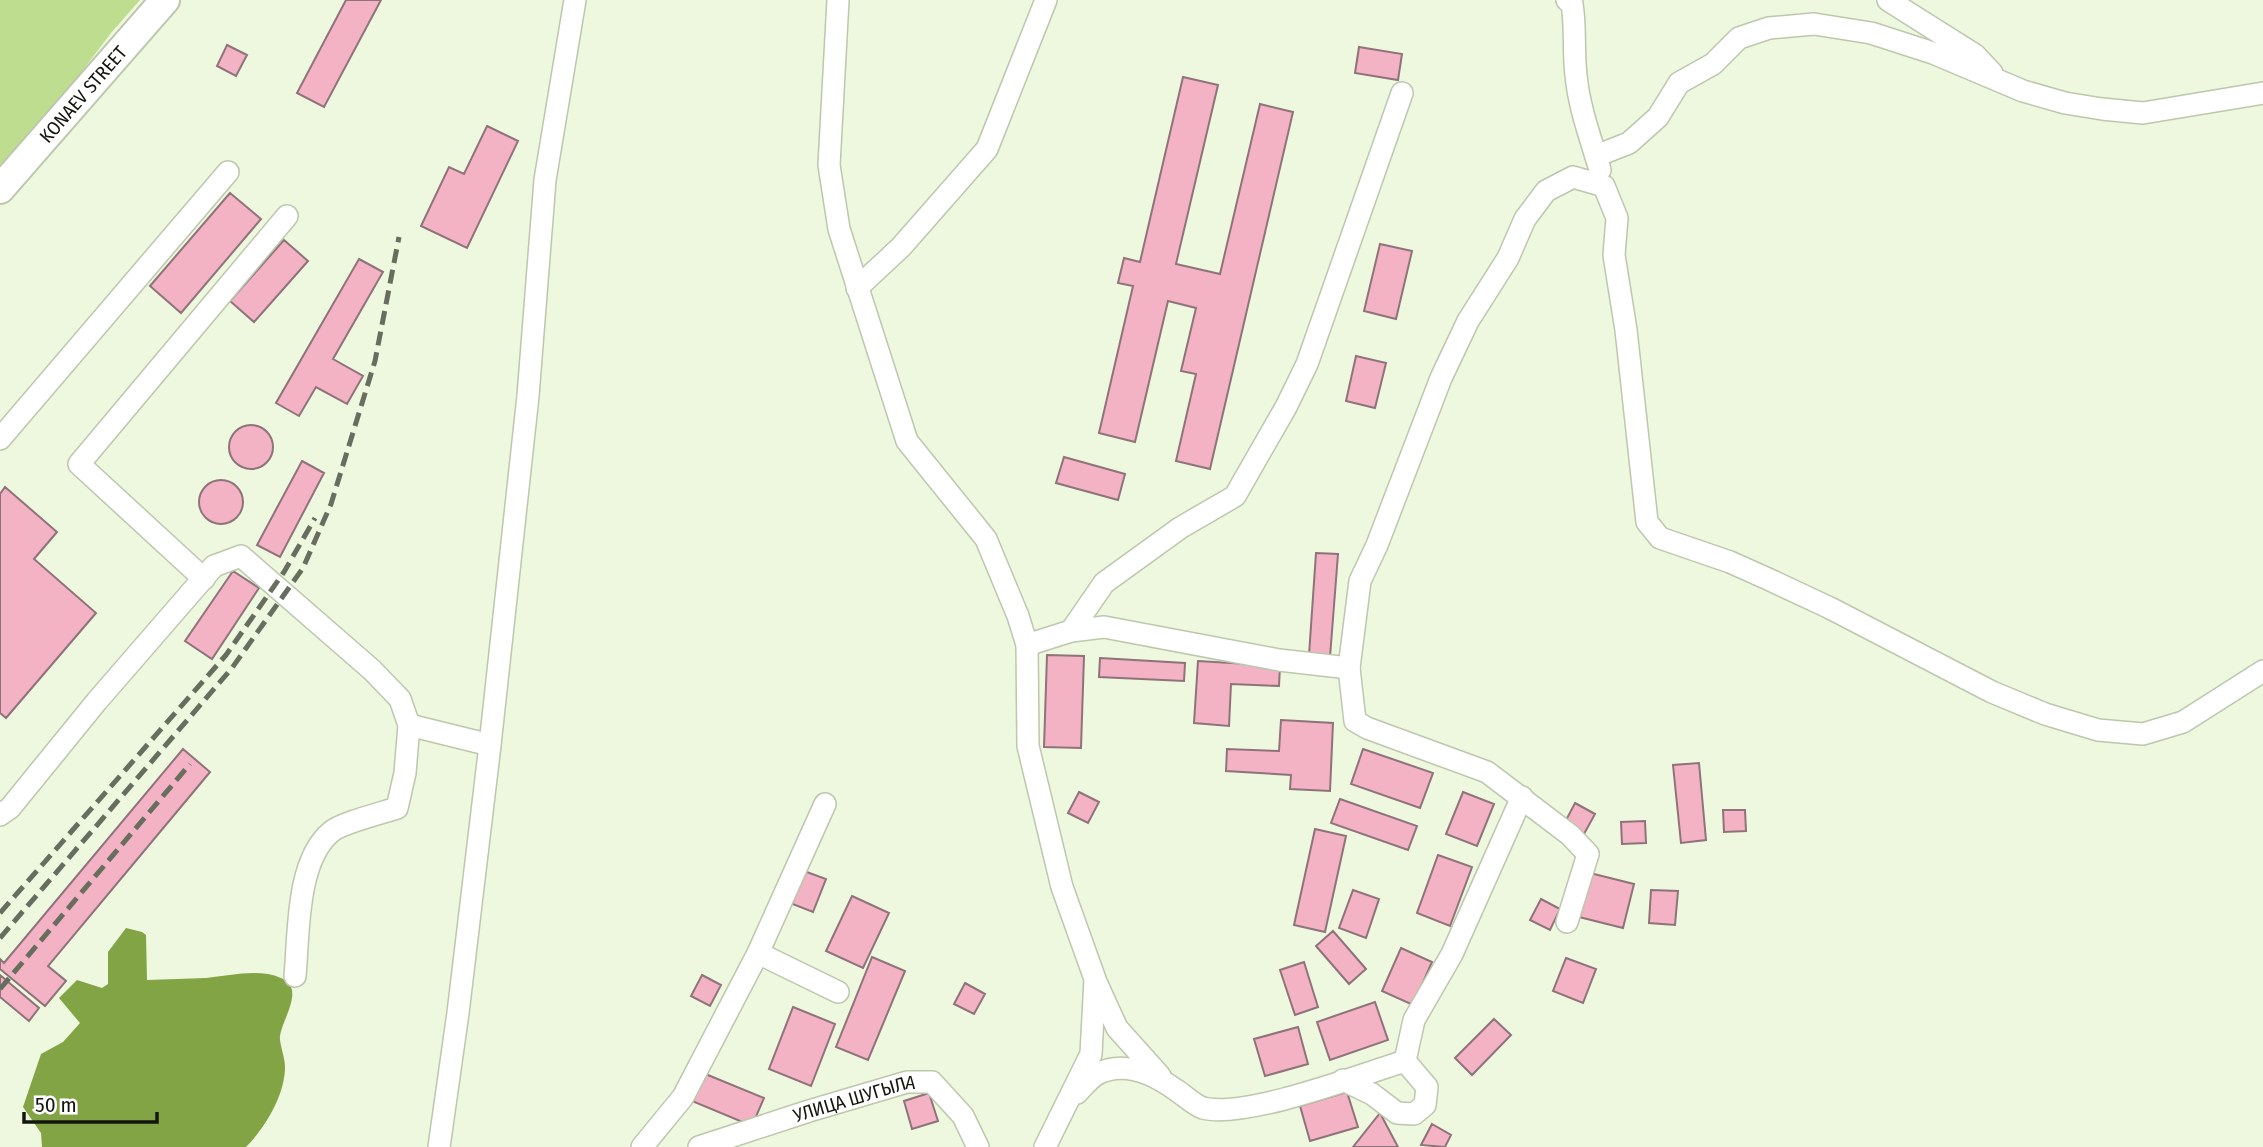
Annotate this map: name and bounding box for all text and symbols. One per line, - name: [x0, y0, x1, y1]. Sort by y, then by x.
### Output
- street label: KONAEV STREET: [35, 41, 132, 148]
- street label: УЛИЦА ШУГЫЛА: [789, 1071, 915, 1128]
- scale bar: [24, 1080, 158, 1124]
- text: 50 m: [35, 1092, 77, 1118]

